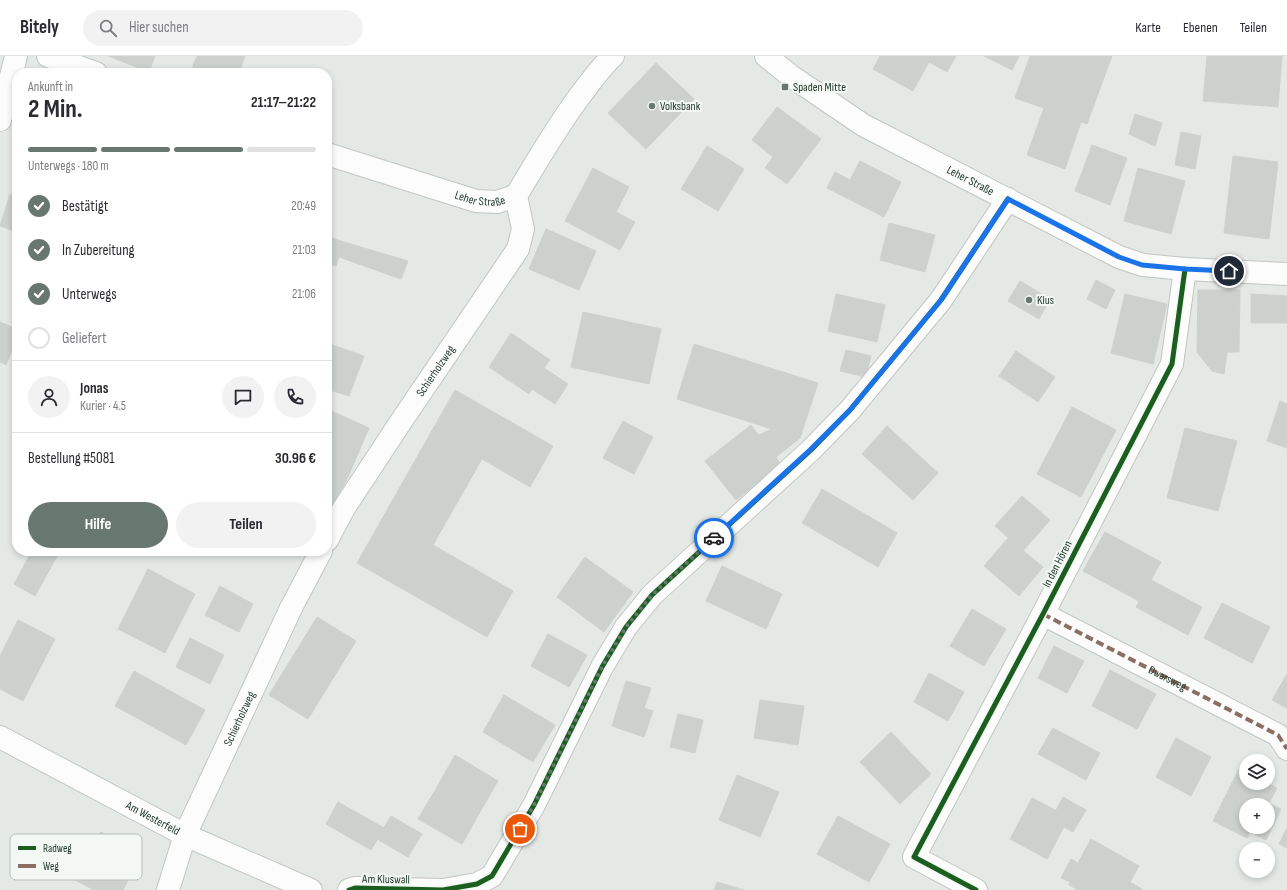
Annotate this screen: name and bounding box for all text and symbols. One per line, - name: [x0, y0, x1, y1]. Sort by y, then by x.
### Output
- search box: [83, 10, 363, 46]
- text: Bitely: [20, 16, 59, 39]
- icon: search: [97, 17, 119, 39]
- text: Hier suchen: [129, 18, 189, 37]
- text: Karte: [1135, 19, 1161, 36]
- text: Ebenen: [1183, 19, 1218, 36]
- text: Teilen: [1240, 19, 1267, 36]
- text: Ankunft in: [28, 79, 73, 95]
- place label: Spaden Mitte: [793, 80, 846, 95]
- marker: Spaden Mitte: [780, 82, 790, 92]
- text: 21:17–21:22: [251, 93, 316, 112]
- text: 2 Min.: [28, 94, 83, 125]
- place label: Volksbank: [660, 99, 701, 114]
- marker: Volksbank: [647, 101, 657, 111]
- text: Unterwegs · 180 m: [28, 158, 109, 174]
- street label: Leher Straße: [944, 162, 997, 199]
- street label: Leher Straße: [453, 188, 507, 210]
- icon: check: [28, 195, 50, 217]
- text: Bestätigt: [62, 197, 108, 216]
- text: 20:49: [291, 198, 316, 214]
- icon: check: [28, 239, 50, 261]
- text: In Zubereitung: [62, 241, 135, 260]
- text: 21:03: [292, 242, 316, 258]
- pin: [1212, 254, 1246, 288]
- icon: home: [1218, 260, 1240, 282]
- icon: check: [28, 283, 50, 305]
- text: Unterwegs: [62, 285, 117, 304]
- text: 21:06: [292, 286, 316, 302]
- place label: Klus: [1037, 293, 1054, 308]
- marker: Klus: [1024, 295, 1034, 305]
- text: Geliefert: [62, 329, 107, 348]
- street label: Schierholzweg: [413, 343, 459, 400]
- button: person: [28, 376, 70, 418]
- button: chat: [222, 376, 264, 418]
- button: phone: [274, 376, 316, 418]
- text: Jonas: [80, 379, 108, 398]
- text: Kurier · 4.5: [80, 398, 126, 414]
- text: Bestellung #5081: [28, 449, 115, 468]
- text: 30.96 €: [275, 449, 316, 468]
- button: Hilfe: [28, 502, 168, 548]
- button: Teilen: [176, 502, 316, 548]
- courier: [694, 518, 734, 558]
- icon: car: [703, 527, 725, 549]
- street label: In den Hören: [1039, 538, 1076, 590]
- street label: Dwarsweg: [1146, 662, 1189, 695]
- street label: Schierholzweg: [221, 689, 259, 749]
- map controls: [1239, 754, 1275, 878]
- button: layers: [1239, 754, 1275, 790]
- street label: Am Westerfeld: [122, 798, 182, 839]
- button: +: [1239, 798, 1275, 834]
- pin: [503, 812, 537, 846]
- icon: bag: [509, 818, 531, 840]
- legend: [10, 834, 142, 880]
- text: Radweg: [43, 842, 72, 855]
- button: −: [1239, 842, 1275, 878]
- text: Weg: [43, 860, 59, 873]
- street label: Am Kluswall: [361, 872, 410, 887]

